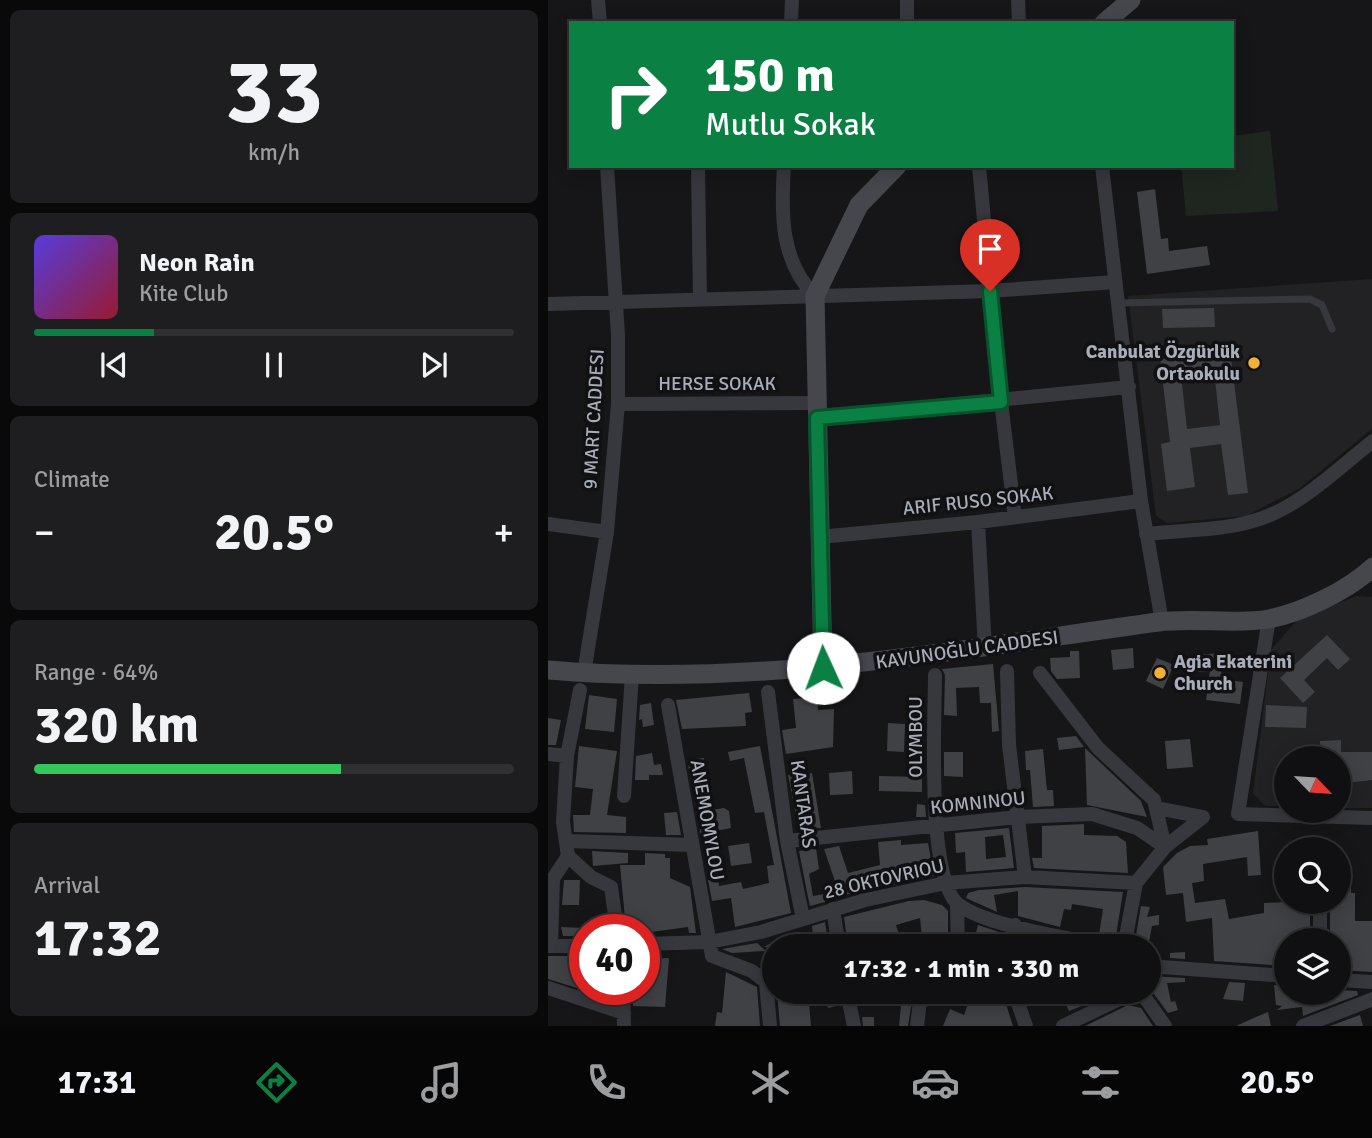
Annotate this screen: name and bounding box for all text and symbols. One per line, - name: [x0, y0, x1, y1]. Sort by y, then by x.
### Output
- text: 33: [225, 36, 323, 149]
- text: 150 m: [705, 45, 835, 105]
- icon: right: [590, 49, 681, 140]
- text: Mutlu Sokak: [705, 105, 876, 144]
- text: km/h: [248, 138, 300, 167]
- pin: [960, 219, 1020, 291]
- icon: arrive: [971, 230, 1009, 268]
- text: Neon Rain: [139, 247, 255, 279]
- text: Kite Club: [139, 279, 228, 308]
- place label: Canbulat Özgürlük Ortaokulu: [1086, 340, 1240, 386]
- icon: previous: [95, 346, 133, 384]
- icon: pause: [255, 346, 293, 384]
- icon: next: [415, 346, 453, 384]
- street label: 9 MART CADDESI: [578, 348, 610, 490]
- marker: Canbulat Özgürlük Ortaokulu: [1246, 355, 1262, 371]
- street label: HERSE SOKAK: [658, 372, 777, 396]
- text: Climate: [34, 465, 110, 494]
- street label: ARIF RUSO SOKAK: [902, 481, 1055, 521]
- text: 20.5°: [214, 500, 334, 564]
- text: −: [34, 509, 55, 556]
- text: +: [493, 509, 514, 556]
- street label: KAVUNOĞLU CADDESI: [874, 625, 1060, 675]
- position arrow: [786, 631, 860, 705]
- place label: Agia Ekaterini Church: [1174, 650, 1292, 696]
- text: Range · 64%: [34, 658, 158, 687]
- marker: Agia Ekaterini Church: [1152, 665, 1168, 681]
- text: 320 km: [34, 693, 199, 757]
- street label: OLYMBOU: [904, 696, 928, 778]
- north arrow: [1274, 746, 1351, 822]
- map controls: [1274, 746, 1351, 1005]
- street label: ANEMOMYLOU: [685, 758, 729, 882]
- street label: KANTARAS: [785, 758, 821, 850]
- street label: KOMNINOU: [929, 786, 1027, 820]
- button: search: [1274, 837, 1351, 914]
- street label: 28 OKTOVRIOU: [822, 854, 946, 904]
- text: Arrival: [34, 871, 100, 900]
- text: 17:32: [34, 906, 162, 970]
- speed limit sign: 40: [569, 914, 660, 1005]
- button: layers: [1274, 928, 1351, 1005]
- text: 17:32 · 1 min · 330 m: [844, 953, 1079, 985]
- icon: directions: [252, 1058, 301, 1107]
- icon: music: [417, 1058, 466, 1107]
- icon: phone: [582, 1058, 631, 1107]
- icon: climate: [746, 1058, 795, 1107]
- icon: car: [911, 1058, 960, 1107]
- icon: filters: [1076, 1058, 1125, 1107]
- text: 17:31: [58, 1063, 136, 1102]
- text: 20.5°: [1240, 1063, 1314, 1102]

